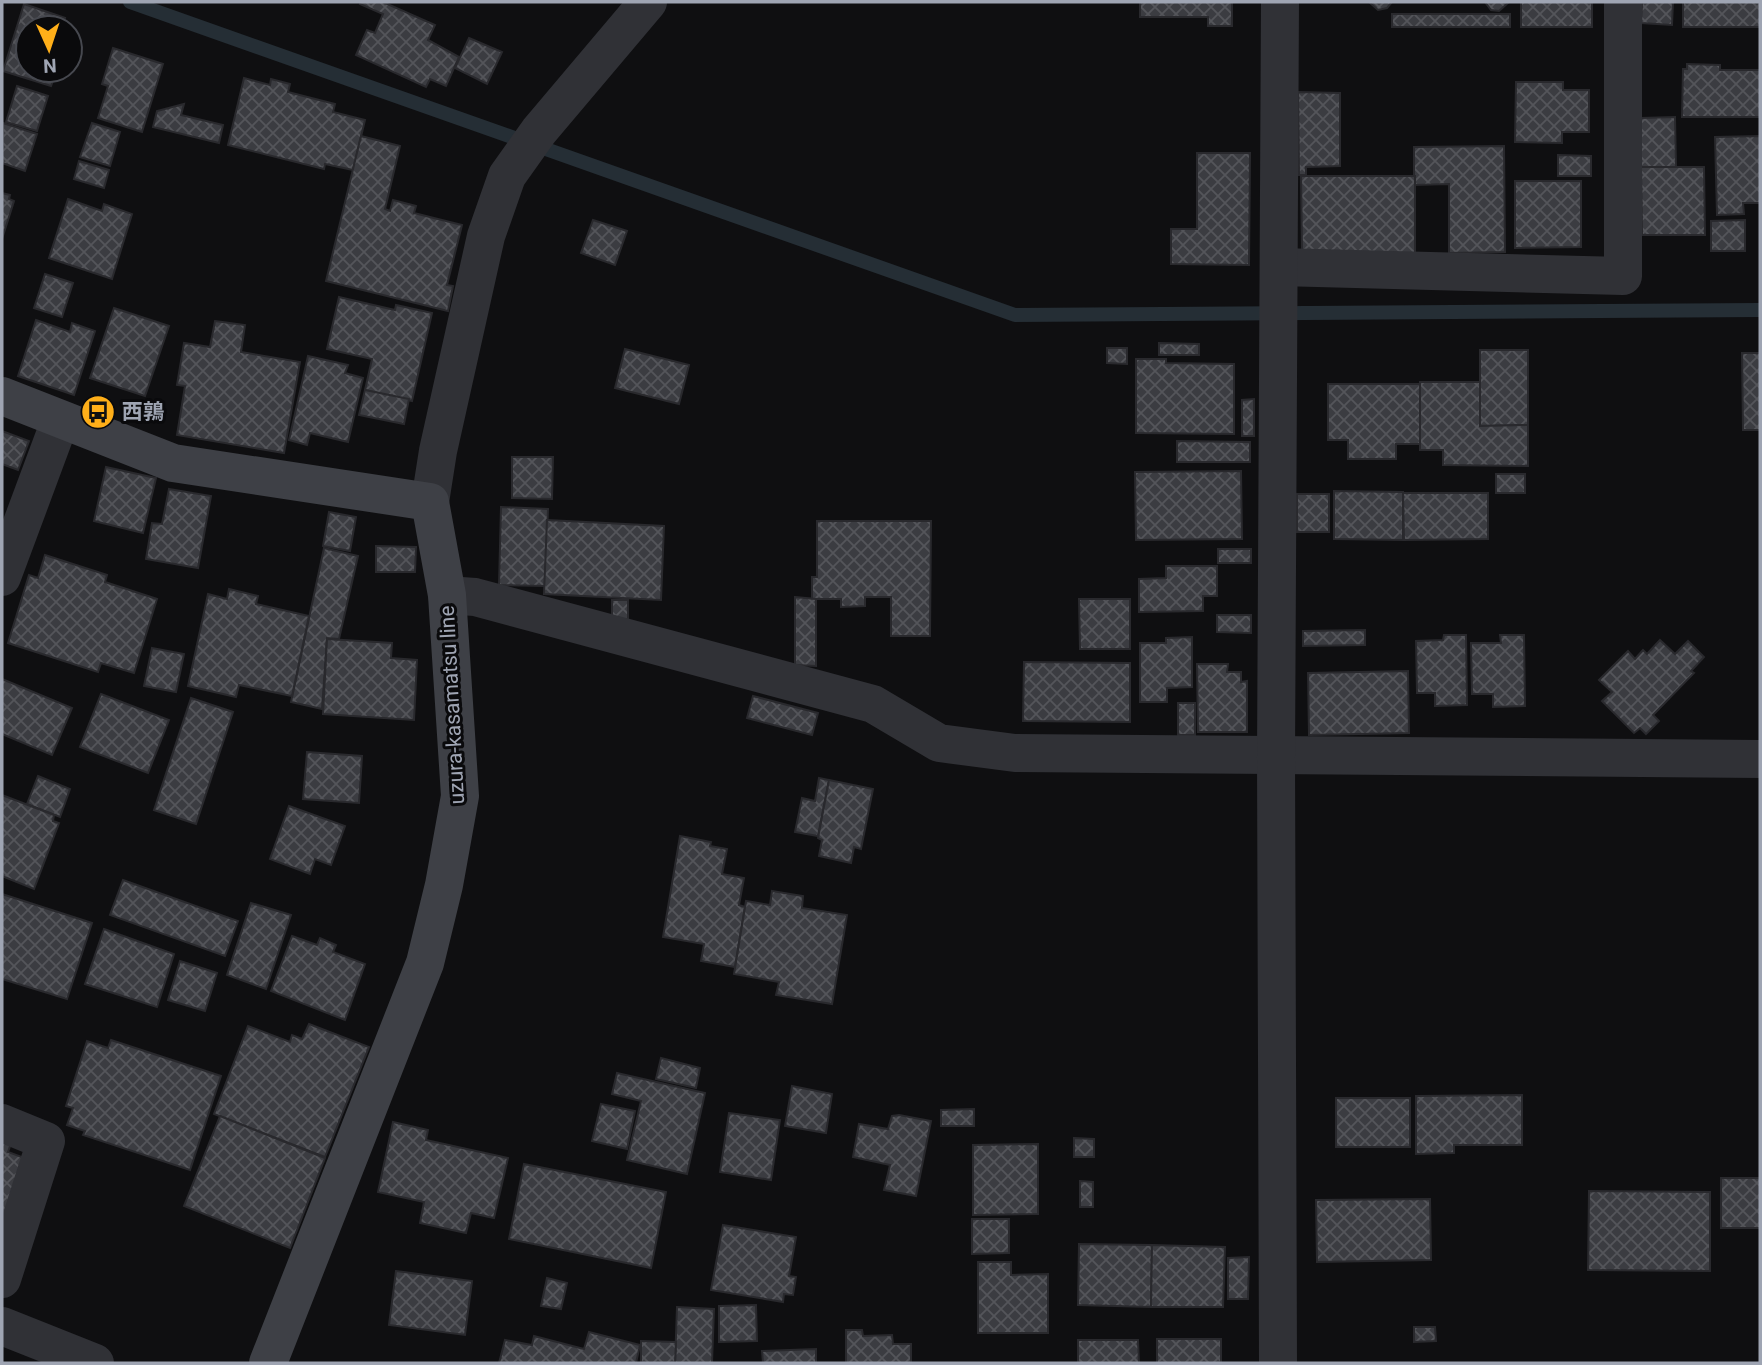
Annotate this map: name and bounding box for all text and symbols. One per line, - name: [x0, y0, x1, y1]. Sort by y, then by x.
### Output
- north arrow: [14, 14, 84, 84]
- text: N: [43, 54, 57, 77]
- bus stop icon: 西鶉: [79, 393, 117, 431]
- place label: 西鶉: [122, 400, 164, 424]
- street label: uzura-kasamatsu line: [435, 605, 469, 805]

